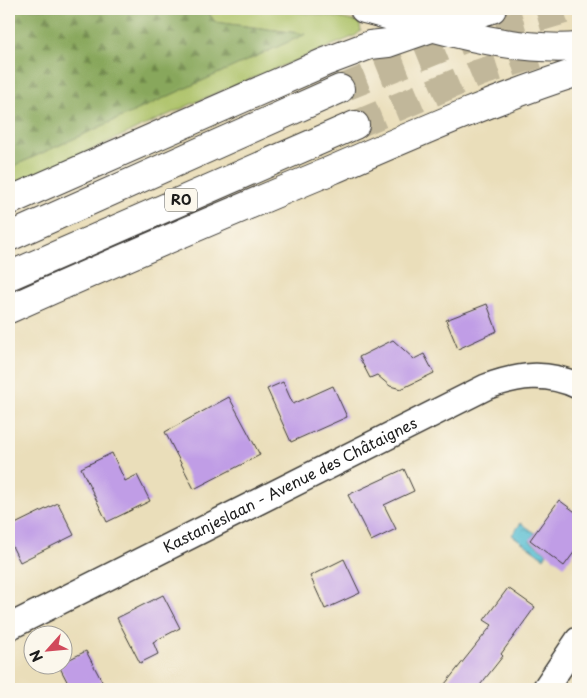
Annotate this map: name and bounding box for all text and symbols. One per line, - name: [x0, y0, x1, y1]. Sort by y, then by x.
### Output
- road number: R0: [165, 188, 197, 212]
- street label: Kastanjeslaan - Avenue des Châtaignes: [159, 410, 421, 558]
- north arrow: [22, 626, 72, 676]
- text: N: [24, 646, 48, 666]

